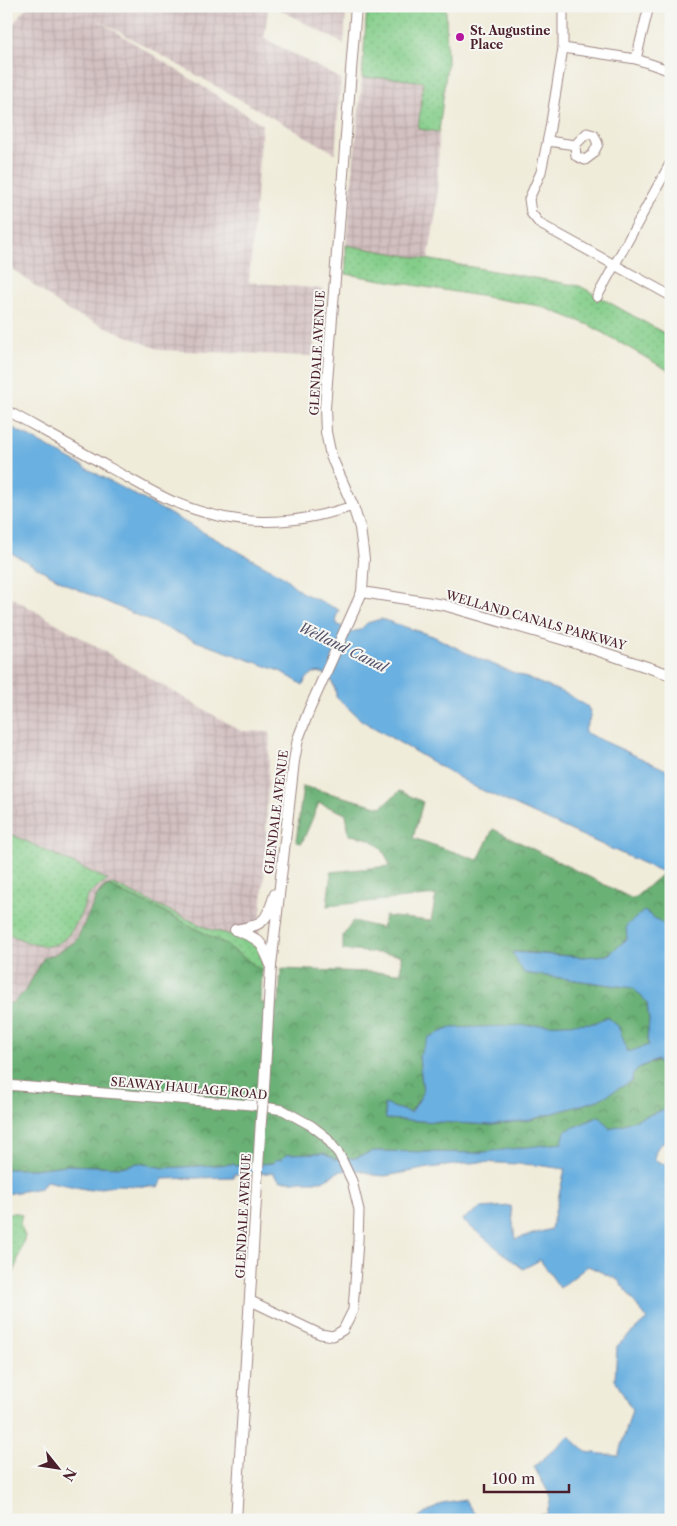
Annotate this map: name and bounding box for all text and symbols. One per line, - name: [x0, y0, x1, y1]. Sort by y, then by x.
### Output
- place label: St. Augustine Place: [470, 23, 550, 52]
- marker: St. Augustine Place: [454, 31, 466, 43]
- street label: GLENDALE AVENUE: [306, 290, 328, 416]
- street label: WELLAND CANALS PARKWAY: [443, 587, 628, 653]
- water label: Welland Canal: [296, 618, 392, 677]
- street label: GLENDALE AVENUE: [261, 749, 291, 875]
- street label: SEAWAY HAULAGE ROAD: [110, 1074, 268, 1102]
- street label: GLENDALE AVENUE: [232, 1153, 254, 1279]
- north arrow: [32, 1444, 82, 1494]
- scale bar: [484, 1461, 570, 1493]
- text: N: [58, 1465, 80, 1484]
- text: 100 m: [492, 1469, 535, 1488]

